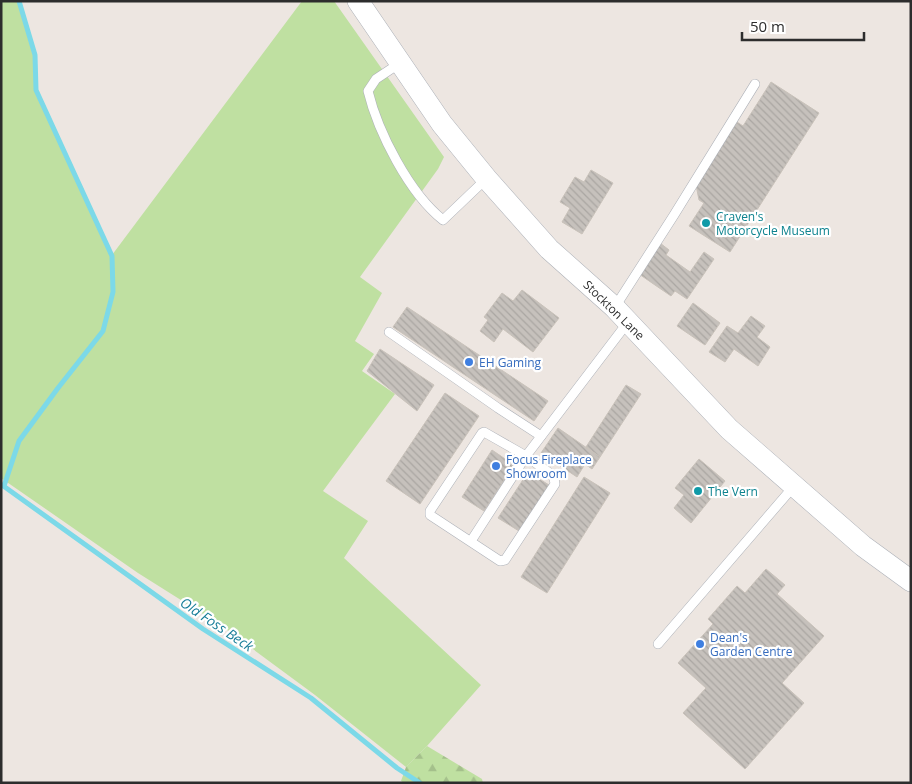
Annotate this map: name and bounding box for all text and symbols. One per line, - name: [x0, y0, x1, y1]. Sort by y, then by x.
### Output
- scale bar: [742, 10, 864, 42]
- text: 50 m: [750, 16, 785, 36]
- place label: Craven's Motorcycle Museum: [716, 208, 830, 239]
- marker: Craven's Motorcycle Museum: [700, 217, 712, 229]
- street label: Stockton Lane: [580, 276, 649, 344]
- place label: EH Gaming: [479, 354, 542, 371]
- marker: EH Gaming: [463, 356, 475, 368]
- place label: Focus Fireplace Showroom: [506, 451, 592, 482]
- marker: Focus Fireplace Showroom: [490, 460, 502, 472]
- place label: The Vern: [708, 483, 758, 500]
- marker: The Vern: [692, 485, 704, 497]
- water label: Old Foss Beck: [177, 593, 258, 656]
- place label: Dean's Garden Centre: [710, 629, 793, 660]
- marker: Dean's Garden Centre: [694, 638, 706, 650]

